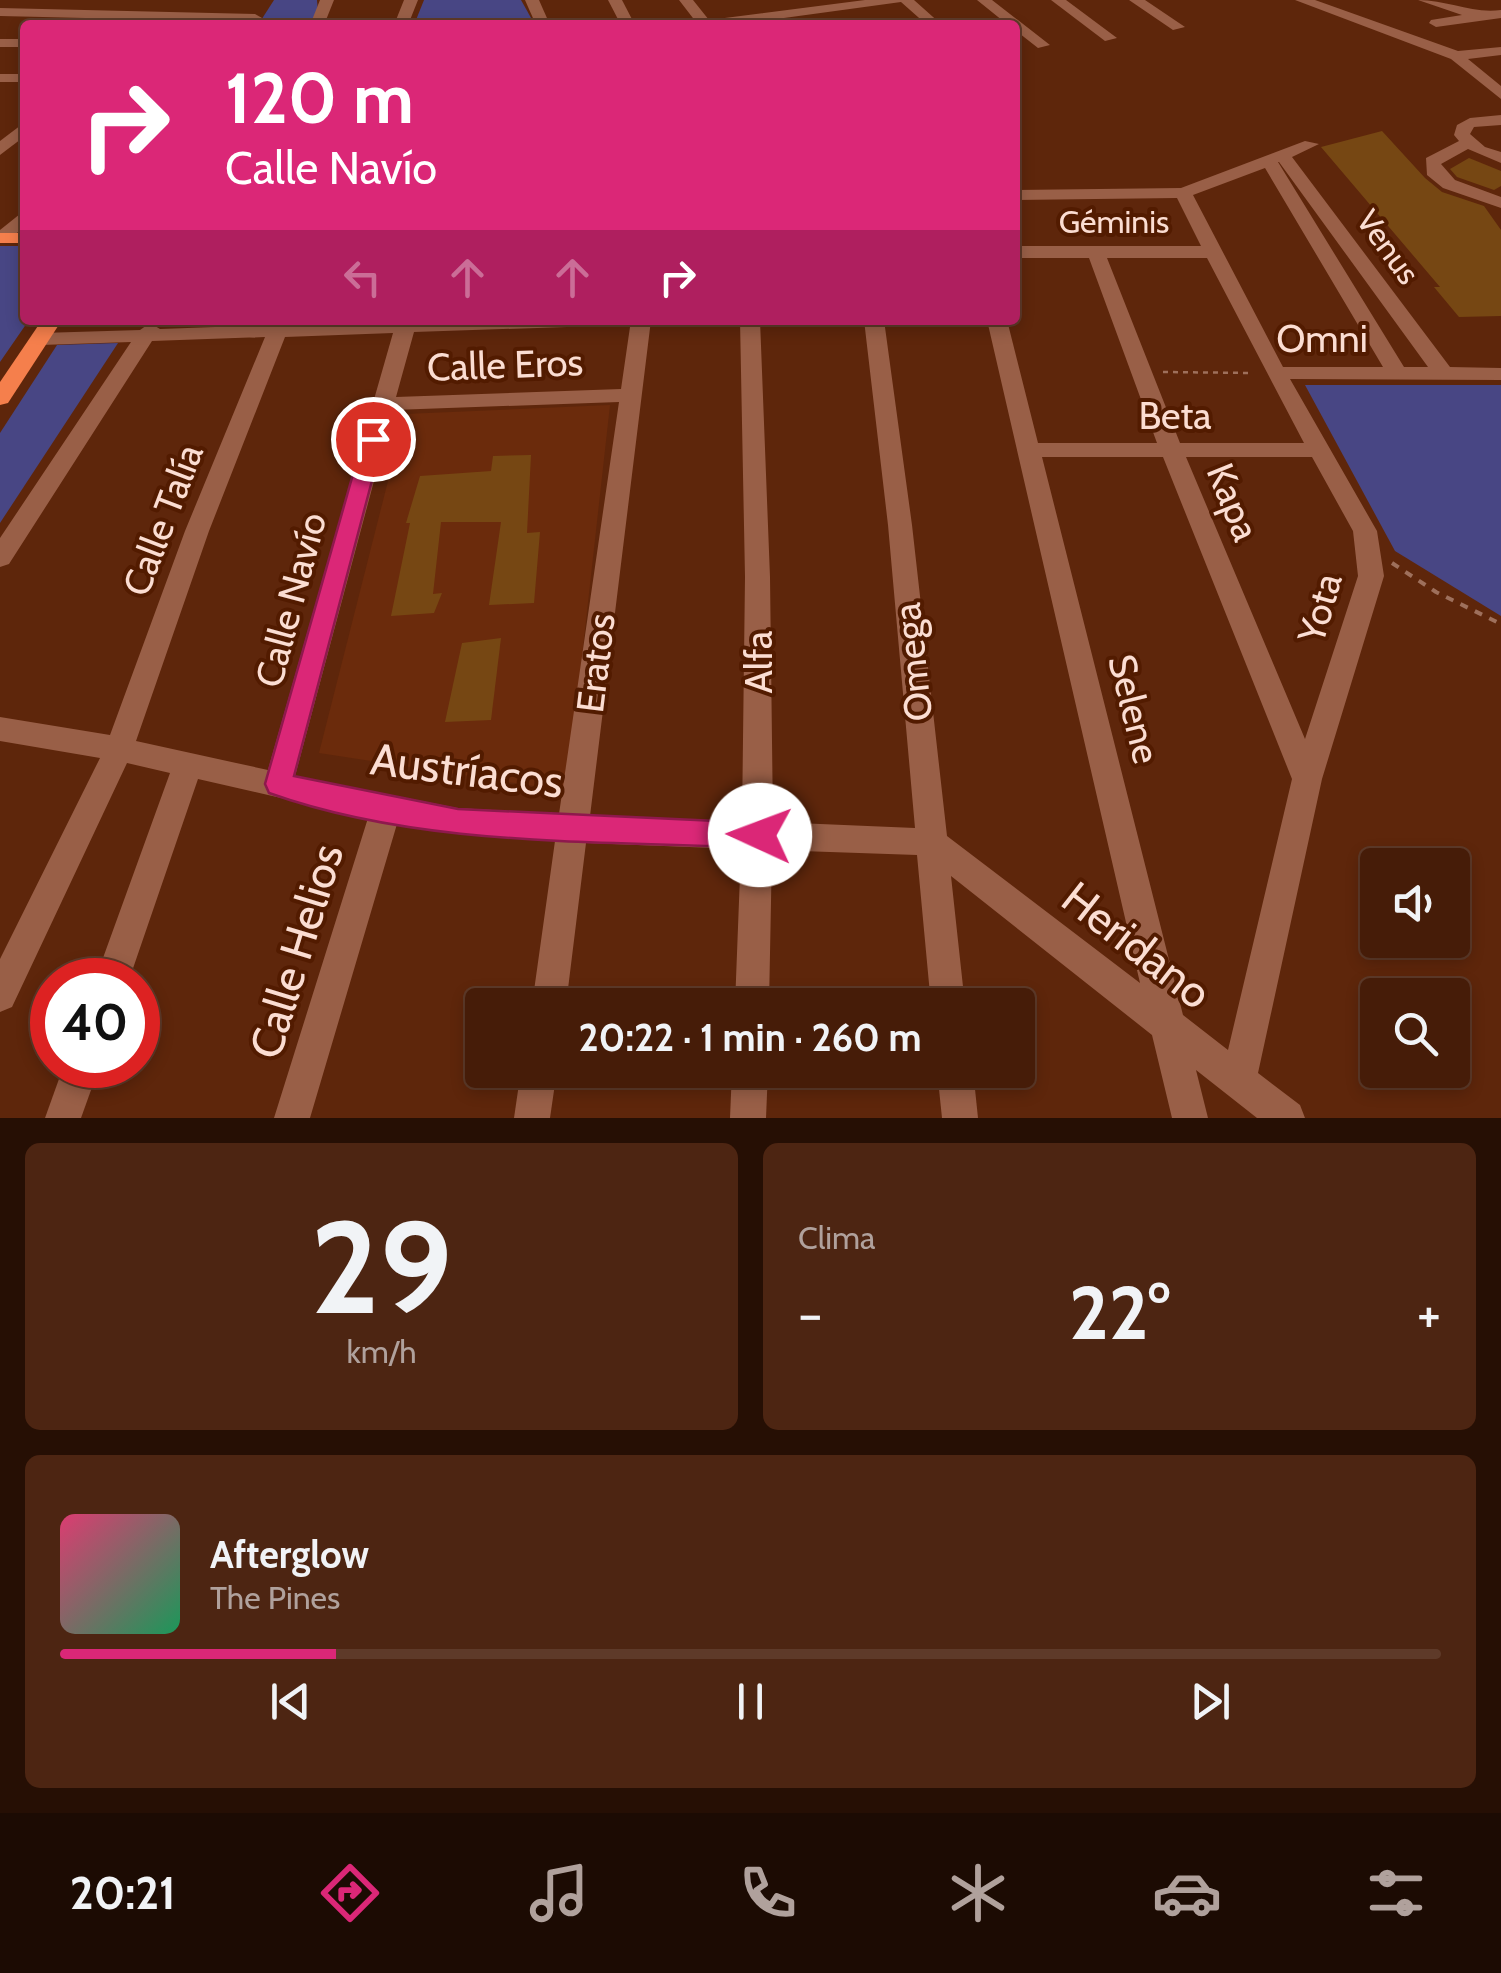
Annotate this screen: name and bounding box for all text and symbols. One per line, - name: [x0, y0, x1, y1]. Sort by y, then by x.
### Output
- text: 120 m: [225, 55, 414, 141]
- icon: right: [60, 60, 190, 190]
- text: Calle Navío: [225, 141, 437, 195]
- street label: Géminis: [1059, 202, 1169, 241]
- street label: Venus: [1349, 202, 1428, 291]
- icon: left: [335, 250, 390, 305]
- icon: ahead: [440, 250, 495, 305]
- icon: ahead: [545, 250, 600, 305]
- icon: right: [650, 250, 705, 305]
- street label: Omni: [1276, 315, 1368, 362]
- street label: Calle Eros: [426, 338, 584, 391]
- street label: Beta: [1138, 392, 1212, 439]
- pin: [331, 397, 416, 482]
- icon: arrive: [346, 412, 401, 467]
- street label: Calle Talía: [112, 437, 213, 602]
- street label: Kapa: [1197, 456, 1270, 547]
- street label: Calle Navío: [245, 507, 336, 692]
- street label: Yota: [1287, 568, 1352, 649]
- street label: Omega: [883, 600, 942, 724]
- street label: Eratos: [566, 611, 625, 715]
- street label: Alfa: [735, 631, 782, 693]
- street label: Selene: [1098, 650, 1171, 768]
- street label: Austríacos: [368, 731, 566, 809]
- position arrow: [708, 783, 812, 887]
- street label: Calle Helios: [238, 837, 354, 1065]
- map controls: [1360, 848, 1470, 1088]
- button: sound: [1360, 848, 1470, 958]
- street label: Heridano: [1052, 870, 1222, 1020]
- speed limit sign: 40: [30, 958, 160, 1088]
- button: search: [1360, 978, 1470, 1088]
- text: 20:22 · 1 min · 260 m: [579, 1014, 921, 1061]
- text: 29: [311, 1188, 452, 1346]
- text: Clima: [798, 1218, 875, 1257]
- text: 22°: [1069, 1267, 1170, 1358]
- text: −: [798, 1280, 822, 1347]
- text: +: [1417, 1280, 1441, 1347]
- text: km/h: [346, 1332, 417, 1371]
- text: Afterglow: [210, 1531, 369, 1578]
- text: The Pines: [210, 1578, 340, 1617]
- icon: previous: [263, 1674, 318, 1729]
- icon: pause: [723, 1674, 778, 1729]
- icon: next: [1183, 1674, 1238, 1729]
- icon: directions: [315, 1858, 385, 1928]
- icon: music: [524, 1858, 594, 1928]
- icon: phone: [733, 1858, 803, 1928]
- icon: climate: [943, 1858, 1013, 1928]
- icon: car: [1152, 1858, 1222, 1928]
- icon: filters: [1361, 1858, 1431, 1928]
- text: 20:21: [70, 1866, 176, 1920]

